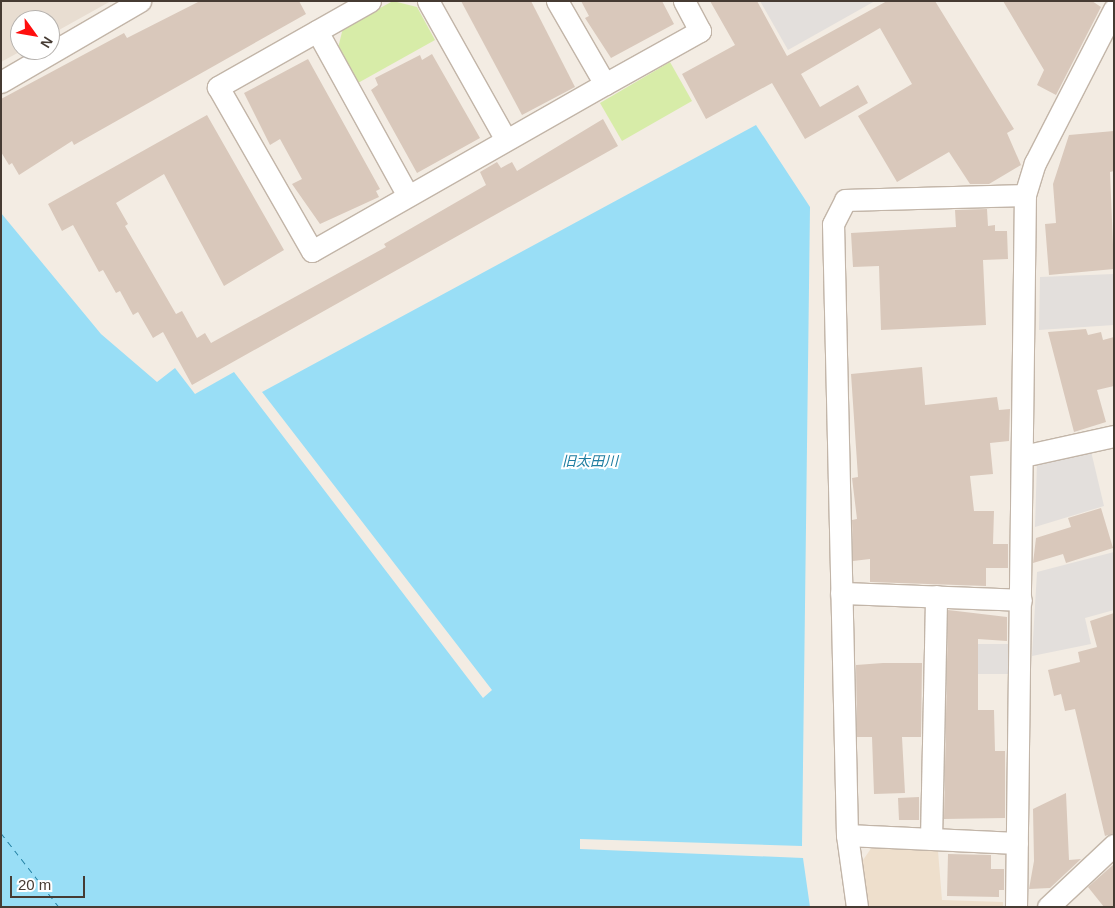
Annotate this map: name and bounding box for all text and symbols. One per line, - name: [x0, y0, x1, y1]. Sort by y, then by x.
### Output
- north arrow: [10, 10, 60, 60]
- text: N: [37, 34, 56, 51]
- water label: 旧太田川: [562, 453, 618, 469]
- scale bar: [12, 866, 88, 898]
- text: 20 m: [18, 876, 51, 893]

